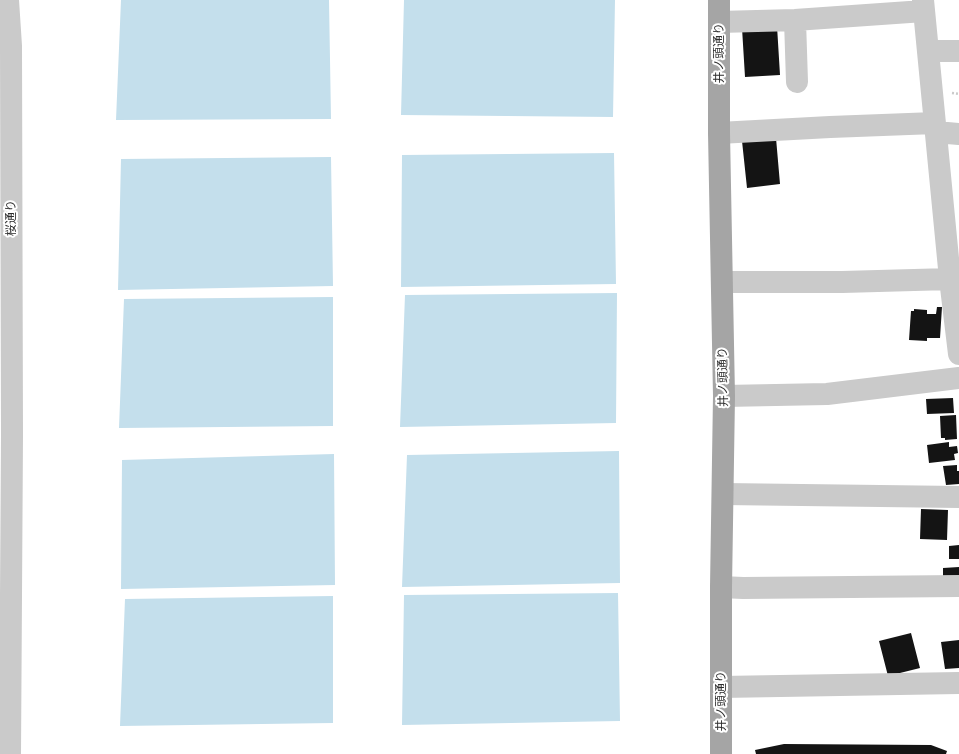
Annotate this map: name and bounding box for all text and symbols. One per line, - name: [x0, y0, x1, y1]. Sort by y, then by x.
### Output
- street label: 井ノ頭通り: [712, 23, 726, 83]
- street label: 桜通り: [4, 200, 18, 236]
- street label: 井ノ頭通り: [715, 347, 731, 407]
- street label: 井ノ頭通り: [714, 671, 728, 731]

